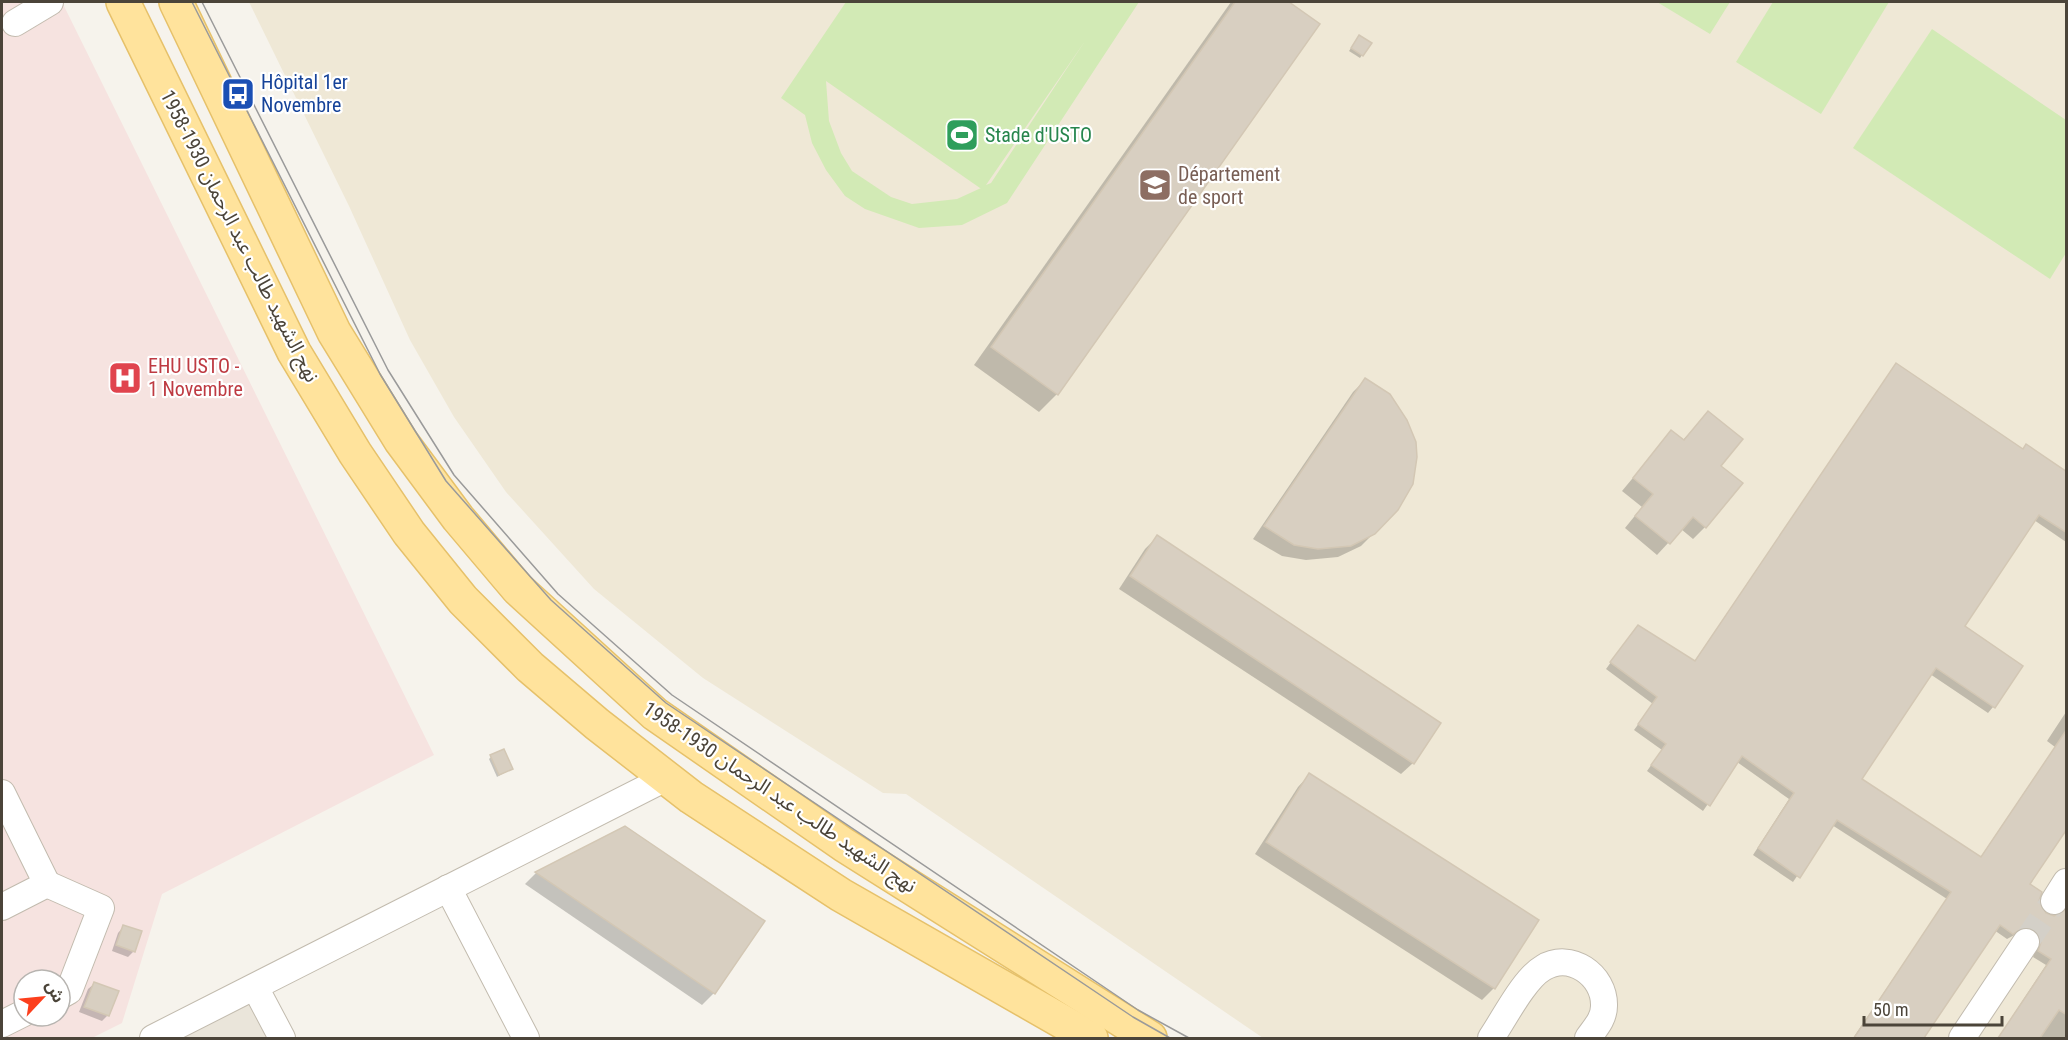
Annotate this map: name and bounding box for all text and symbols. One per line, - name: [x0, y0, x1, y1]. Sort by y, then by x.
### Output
- place label: Hôpital 1er Novembre: [261, 70, 348, 117]
- bus stop icon: Hôpital 1er Novembre: [220, 76, 256, 112]
- street label: نهج الشهيد طالب عبد الرحمان 1930-1958: [153, 86, 324, 387]
- sports icon: Stade d'USTO: [944, 117, 980, 153]
- place label: Stade d'USTO: [985, 123, 1092, 147]
- place label: Département de sport: [1178, 162, 1280, 209]
- school or university icon: Département de sport: [1137, 167, 1173, 203]
- place label: EHU USTO - 1 Novembre: [148, 354, 243, 401]
- hospital icon: EHU USTO - 1 Novembre: [107, 360, 143, 396]
- street label: نهج الشهيد طالب عبد الرحمان 1930-1958: [637, 696, 921, 900]
- north arrow: [12, 968, 72, 1028]
- text: ش: [42, 978, 68, 1006]
- scale bar: [1864, 989, 2002, 1027]
- text: 50 m: [1873, 999, 1908, 1020]

